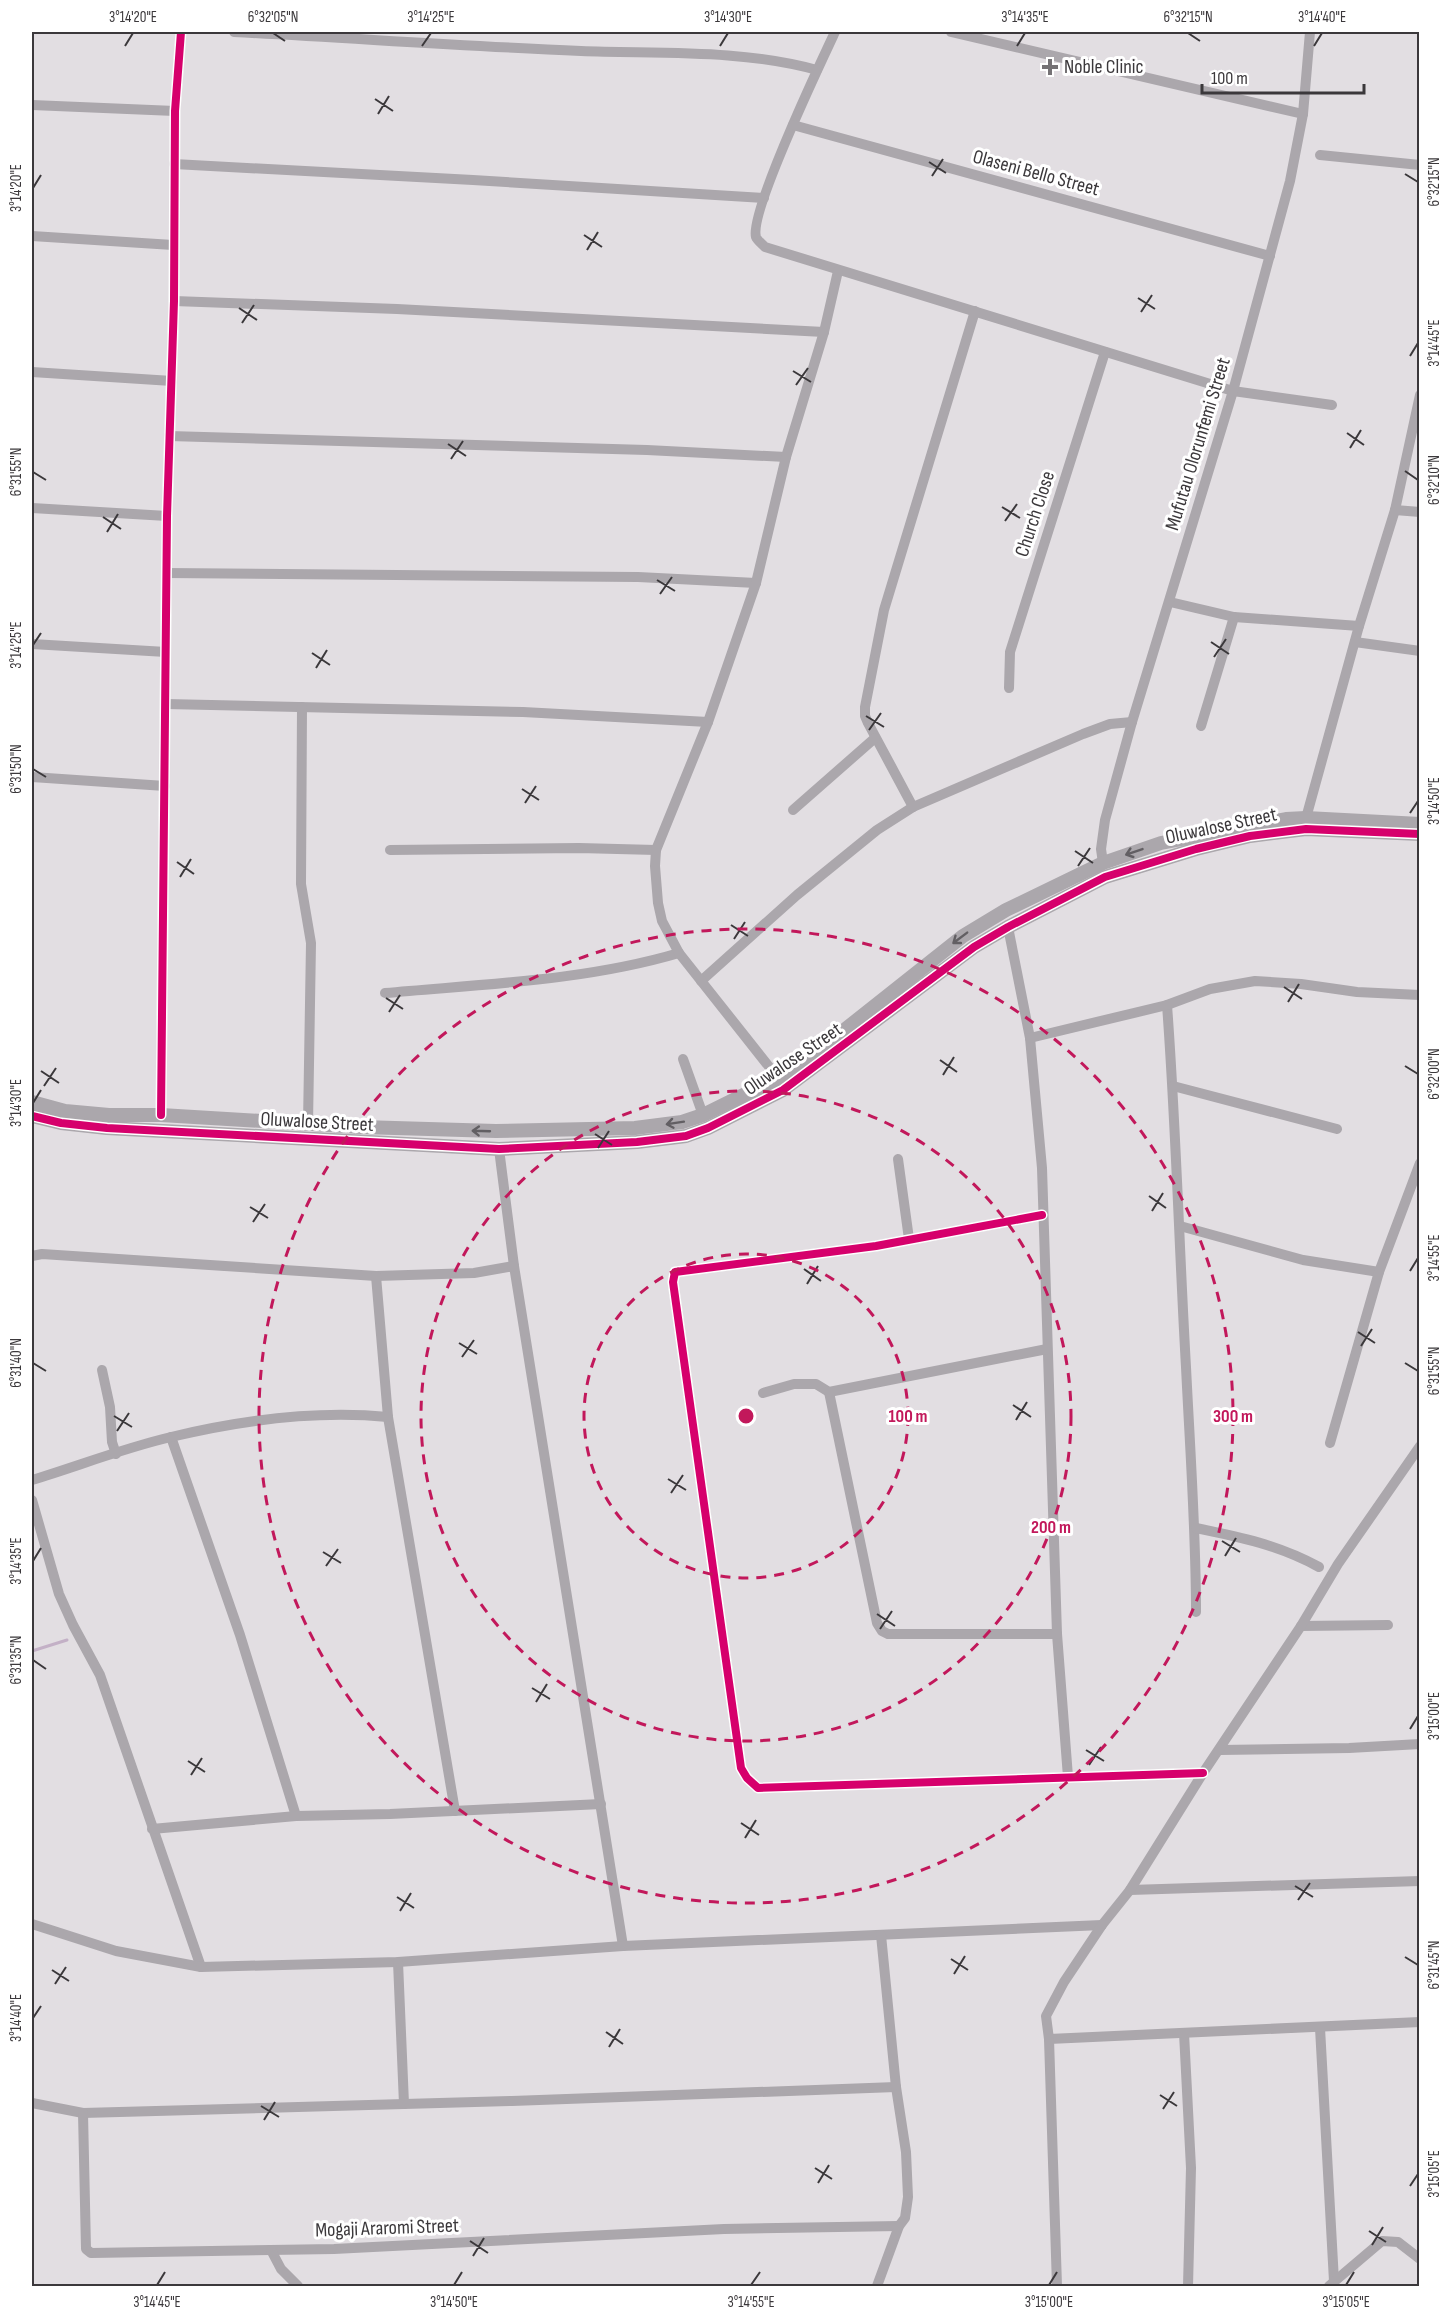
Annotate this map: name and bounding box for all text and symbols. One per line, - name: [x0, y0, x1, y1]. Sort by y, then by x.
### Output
- text: 3°14'20"E: [109, 8, 157, 27]
- text: 6°32'05"N: [248, 8, 298, 27]
- text: 3°14'25"E: [407, 8, 455, 27]
- text: 3°14'30"E: [704, 8, 752, 27]
- text: 3°14'35"E: [1001, 8, 1049, 27]
- text: 6°32'15"N: [1163, 8, 1213, 27]
- text: 3°14'40"E: [1298, 8, 1346, 27]
- place label: Noble Clinic: [1064, 55, 1144, 79]
- scale bar: [1202, 57, 1364, 95]
- marker: Noble Clinic: [1041, 58, 1059, 76]
- text: 100 m: [1211, 68, 1248, 89]
- street label: Olaseni Bello Street: [970, 145, 1102, 201]
- text: 6°32'15"N: [1425, 157, 1444, 207]
- text: 3°14'20"E: [7, 164, 26, 212]
- text: 3°14'45"E: [1425, 319, 1444, 367]
- street label: Mufutau Olorunfemi Street: [1160, 355, 1236, 533]
- text: 6°31'55"N: [7, 448, 26, 496]
- text: 6°32'10"N: [1425, 455, 1444, 505]
- street label: Church Close: [1010, 468, 1060, 560]
- text: 3°14'25"E: [7, 621, 26, 669]
- text: 6°31'50"N: [7, 744, 26, 794]
- text: 3°14'50"E: [1425, 777, 1444, 825]
- street label: Oluwalose Street: [1163, 802, 1279, 850]
- one-way arrow: [1125, 847, 1144, 858]
- one-way arrow: [952, 932, 968, 945]
- street label: Oluwalose Street: [739, 1017, 847, 1101]
- text: 6°32'00"N: [1425, 1048, 1444, 1100]
- text: 3°14'30"E: [7, 1079, 26, 1127]
- street label: Oluwalose Street: [260, 1107, 374, 1137]
- one-way arrow: [666, 1117, 685, 1128]
- one-way arrow: [471, 1125, 491, 1137]
- text: 3°14'55"E: [1425, 1234, 1444, 1282]
- text: 6°31'40"N: [7, 1338, 26, 1388]
- text: 6°31'55"N: [1425, 1347, 1444, 1395]
- centre of rings: [736, 1406, 756, 1426]
- text: 100 m: [889, 1406, 928, 1427]
- text: 300 m: [1213, 1406, 1253, 1427]
- text: 200 m: [1031, 1517, 1071, 1538]
- text: 3°14'35"E: [7, 1537, 26, 1585]
- text: 6°31'35"N: [7, 1636, 26, 1684]
- text: 3°15'00"E: [1425, 1692, 1444, 1740]
- text: 6°31'45"N: [1425, 1941, 1444, 1989]
- text: 3°14'40"E: [7, 1994, 26, 2042]
- text: 3°15'05"E: [1425, 2150, 1444, 2198]
- street label: Mogaji Araromi Street: [315, 2213, 459, 2243]
- text: 3°14'45"E: [133, 2293, 181, 2312]
- text: 3°14'50"E: [430, 2293, 478, 2312]
- text: 3°14'55"E: [727, 2293, 775, 2312]
- text: 3°15'00"E: [1025, 2293, 1073, 2312]
- text: 3°15'05"E: [1322, 2293, 1370, 2312]

